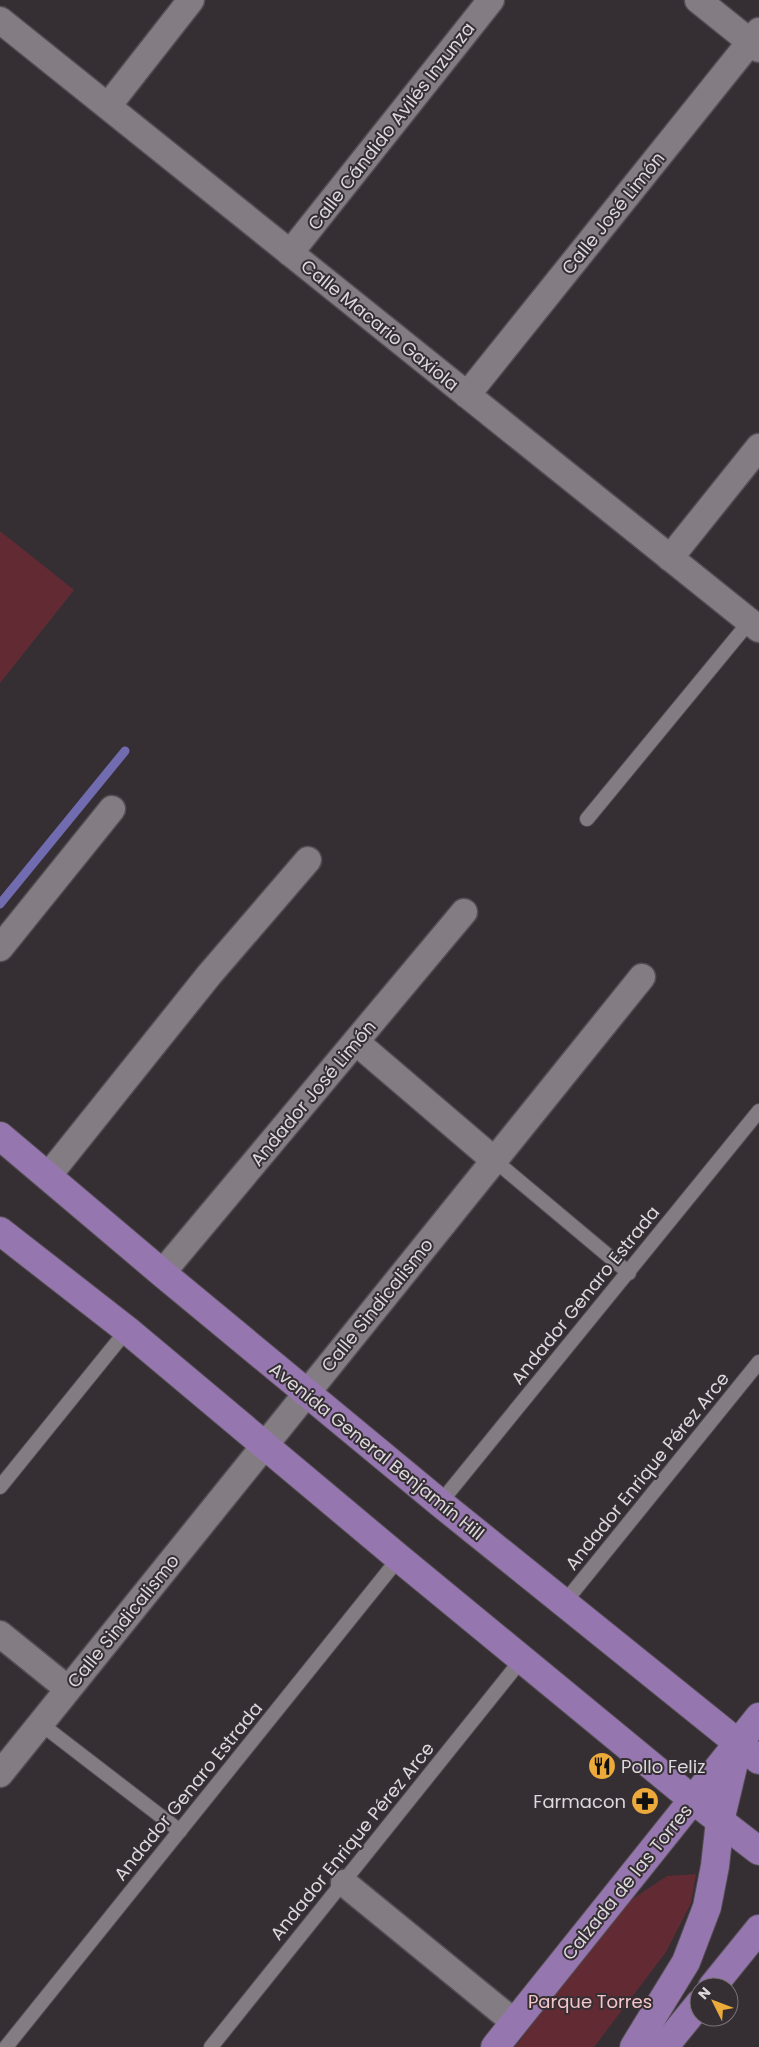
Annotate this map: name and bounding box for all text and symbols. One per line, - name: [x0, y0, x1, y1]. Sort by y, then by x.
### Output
- street label: Calle Cándido Avilés Inzunza: [302, 17, 480, 235]
- street label: Calle José Limón: [556, 146, 670, 280]
- street label: Calle Macario Gaxiola: [296, 253, 464, 397]
- street label: Andador José Limón: [244, 1015, 382, 1171]
- street label: Andador Genaro Estrada: [505, 1200, 665, 1390]
- street label: Calle Sindicalismo: [315, 1233, 439, 1377]
- street label: Avenida General Benjamín Hill: [264, 1356, 490, 1546]
- street label: Andador Enrique Pérez Arce: [559, 1367, 735, 1575]
- street label: Calle Sindicalismo: [61, 1549, 185, 1693]
- street label: Andador Genaro Estrada: [108, 1696, 268, 1886]
- street label: Andador Enrique Pérez Arce: [264, 1737, 440, 1945]
- restaurant icon: Pollo Feliz: [587, 1751, 617, 1781]
- place label: Pollo Feliz: [621, 1754, 705, 1779]
- pharmacy icon: Farmacon: [630, 1786, 660, 1816]
- place label: Farmacon: [533, 1789, 626, 1814]
- street label: Calzada de las Torres: [556, 1799, 698, 1965]
- north arrow: [689, 1977, 739, 2027]
- text: N: [693, 1983, 715, 2004]
- park label: Parque Torres: [528, 1989, 652, 2014]

